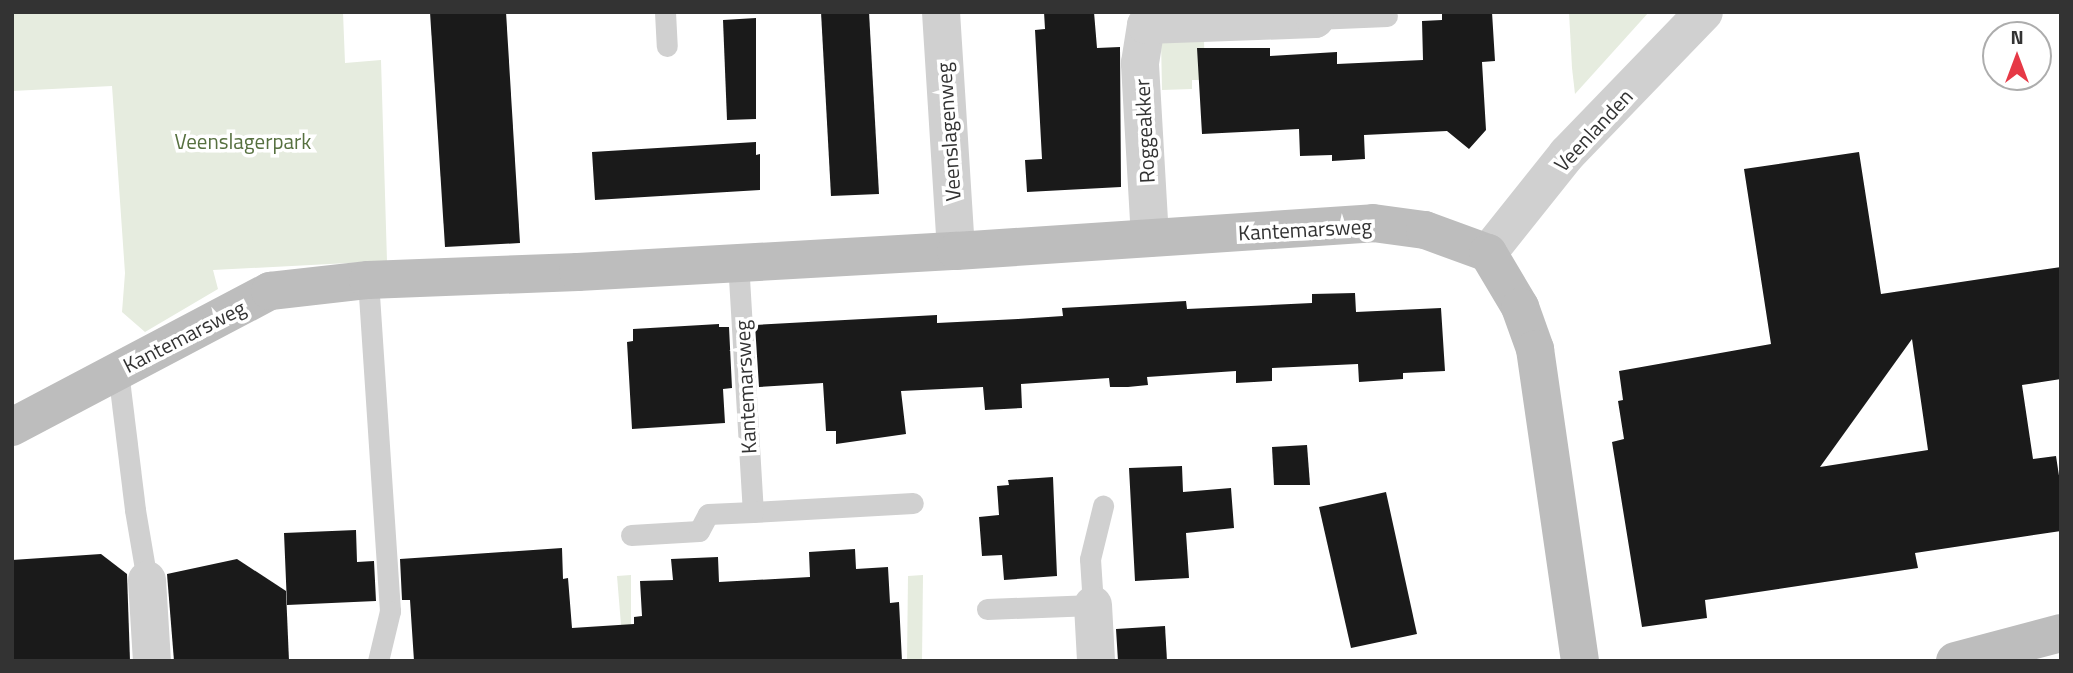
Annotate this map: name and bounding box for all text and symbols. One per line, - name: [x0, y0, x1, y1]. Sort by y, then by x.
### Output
- north arrow: [1982, 21, 2052, 91]
- text: N: [2010, 22, 2024, 51]
- street label: Veenslagenweg: [931, 62, 965, 202]
- street label: Roggeakker: [1129, 78, 1159, 184]
- street label: Veenlanden: [1548, 83, 1638, 177]
- park label: Veenslagerpark: [175, 128, 311, 154]
- street label: Kantemarsweg: [1237, 213, 1373, 245]
- street label: Kantemarsweg: [119, 294, 249, 378]
- street label: Kantemarsweg: [729, 319, 761, 455]

